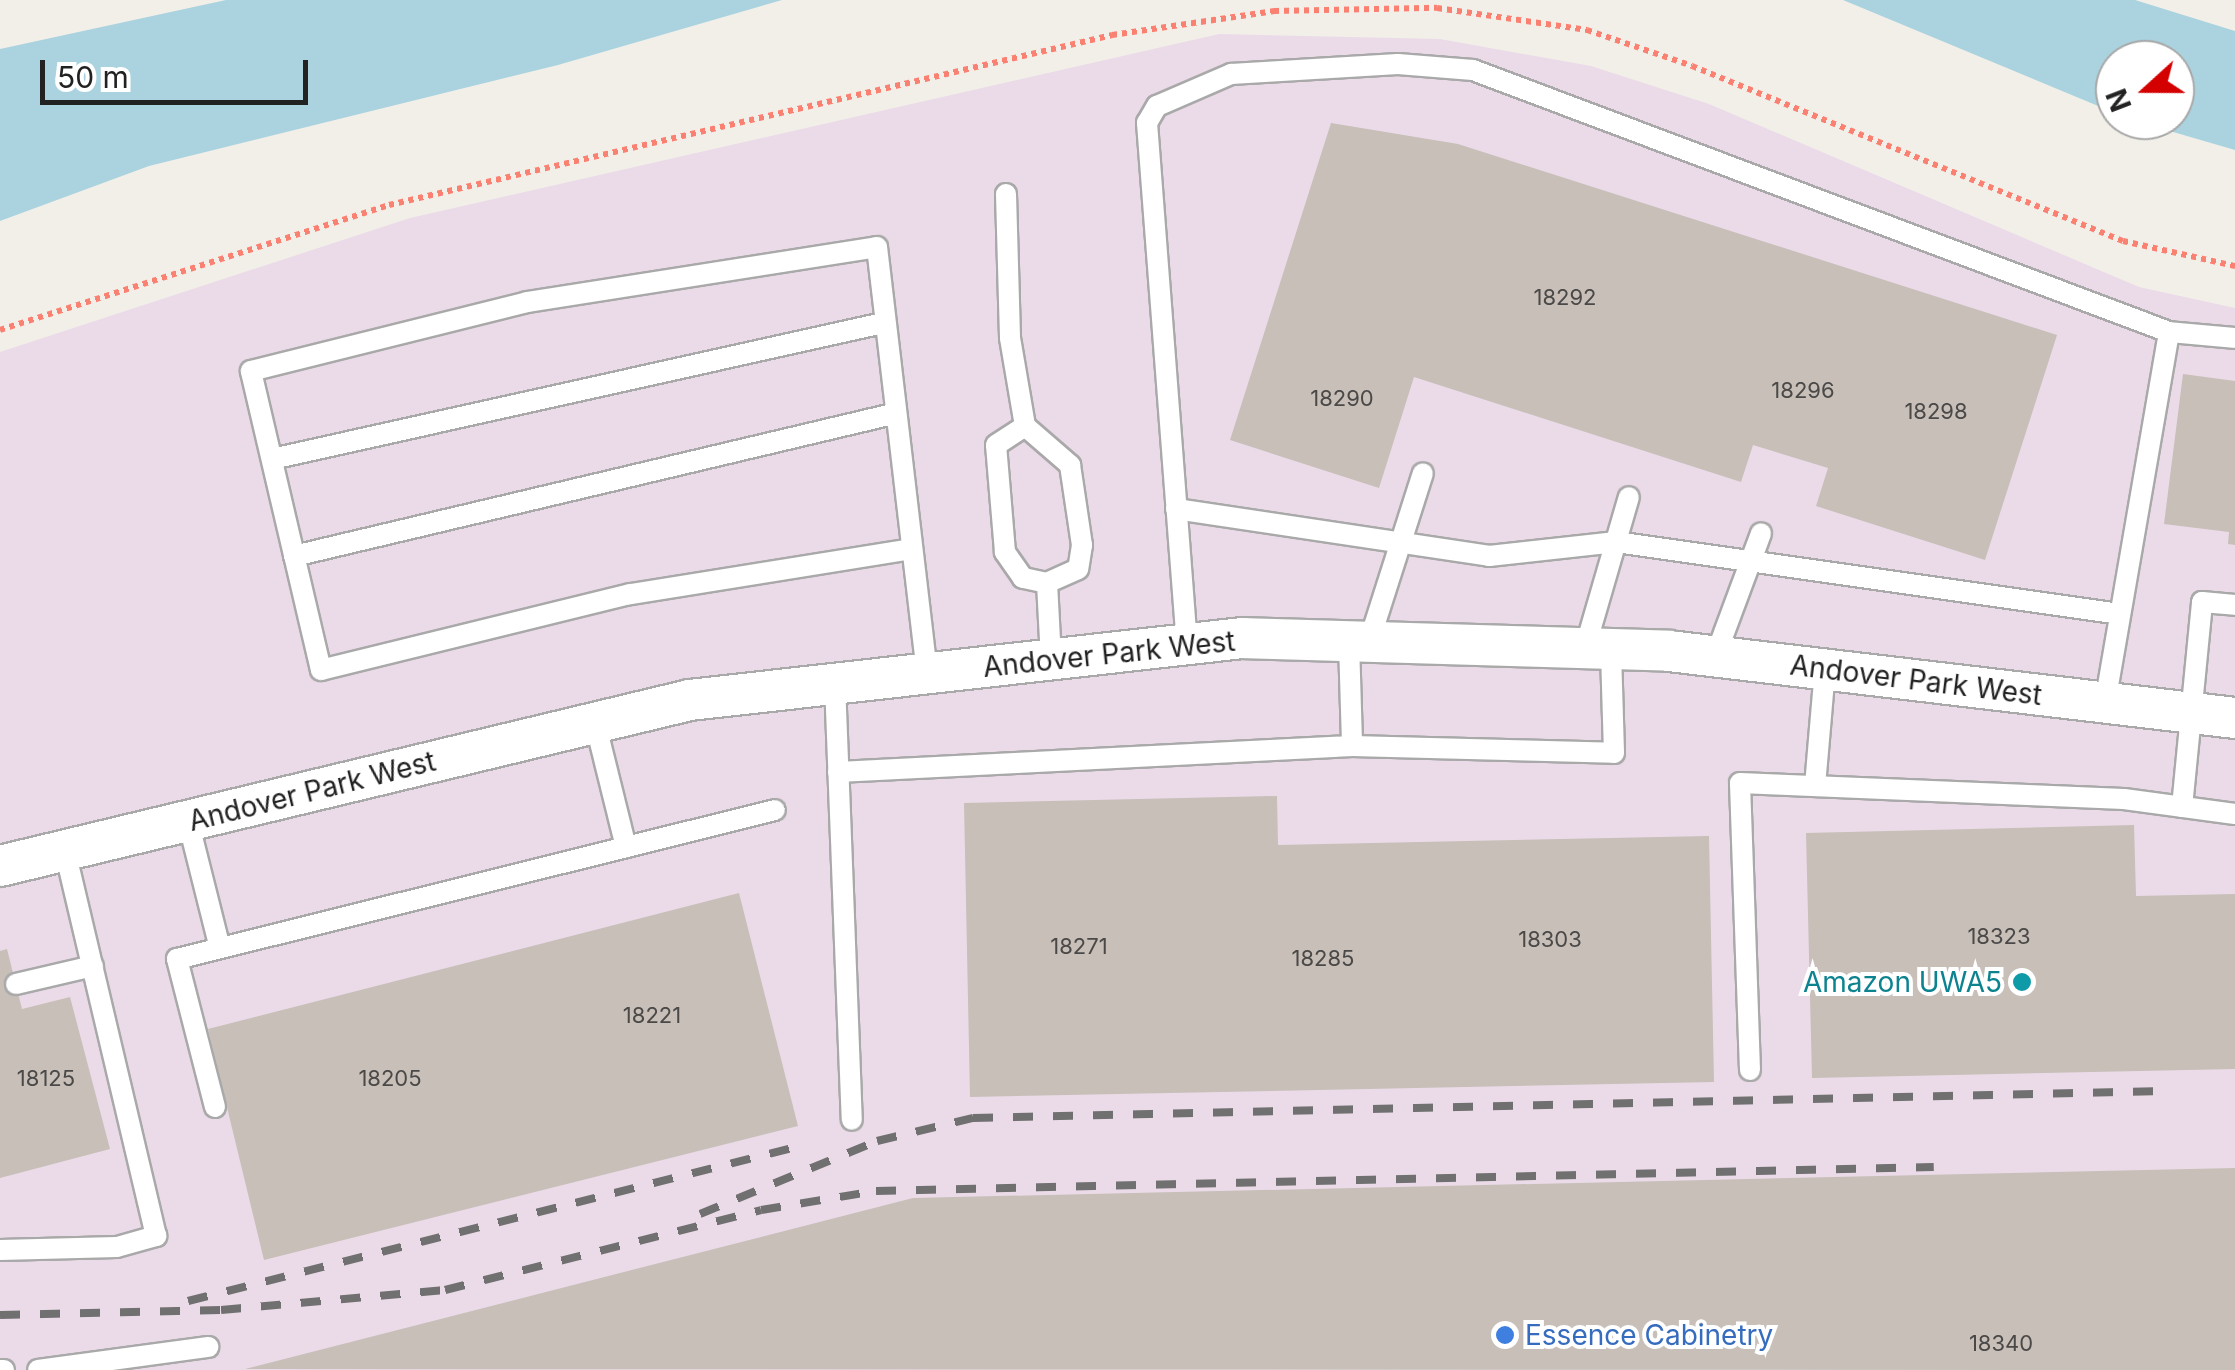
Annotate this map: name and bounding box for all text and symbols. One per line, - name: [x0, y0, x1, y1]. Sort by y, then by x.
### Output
- scale bar: [45, 40, 312, 102]
- north arrow: [2095, 40, 2195, 140]
- text: 50 m: [57, 59, 129, 95]
- text: N: [2099, 84, 2139, 116]
- house number: 18292: [1533, 285, 1597, 311]
- house number: 18296: [1771, 378, 1835, 404]
- house number: 18290: [1310, 386, 1374, 412]
- house number: 18298: [1904, 399, 1968, 425]
- street label: Andover Park West: [981, 624, 1237, 684]
- street label: Andover Park West: [1788, 648, 2044, 712]
- street label: Andover Park West: [185, 744, 439, 838]
- house number: 18323: [1967, 924, 2031, 950]
- house number: 18303: [1518, 927, 1582, 953]
- house number: 18271: [1050, 934, 1108, 960]
- house number: 18285: [1292, 946, 1354, 972]
- place label: Amazon UWA5: [1803, 965, 2002, 999]
- marker: Amazon UWA5: [2011, 971, 2033, 993]
- house number: 18221: [623, 1003, 681, 1029]
- house number: 18125: [17, 1066, 75, 1092]
- house number: 18205: [358, 1066, 422, 1092]
- place label: Essence Cabinetry: [1525, 1318, 1773, 1352]
- marker: Essence Cabinetry: [1494, 1324, 1516, 1346]
- house number: 18340: [1969, 1331, 2033, 1357]

